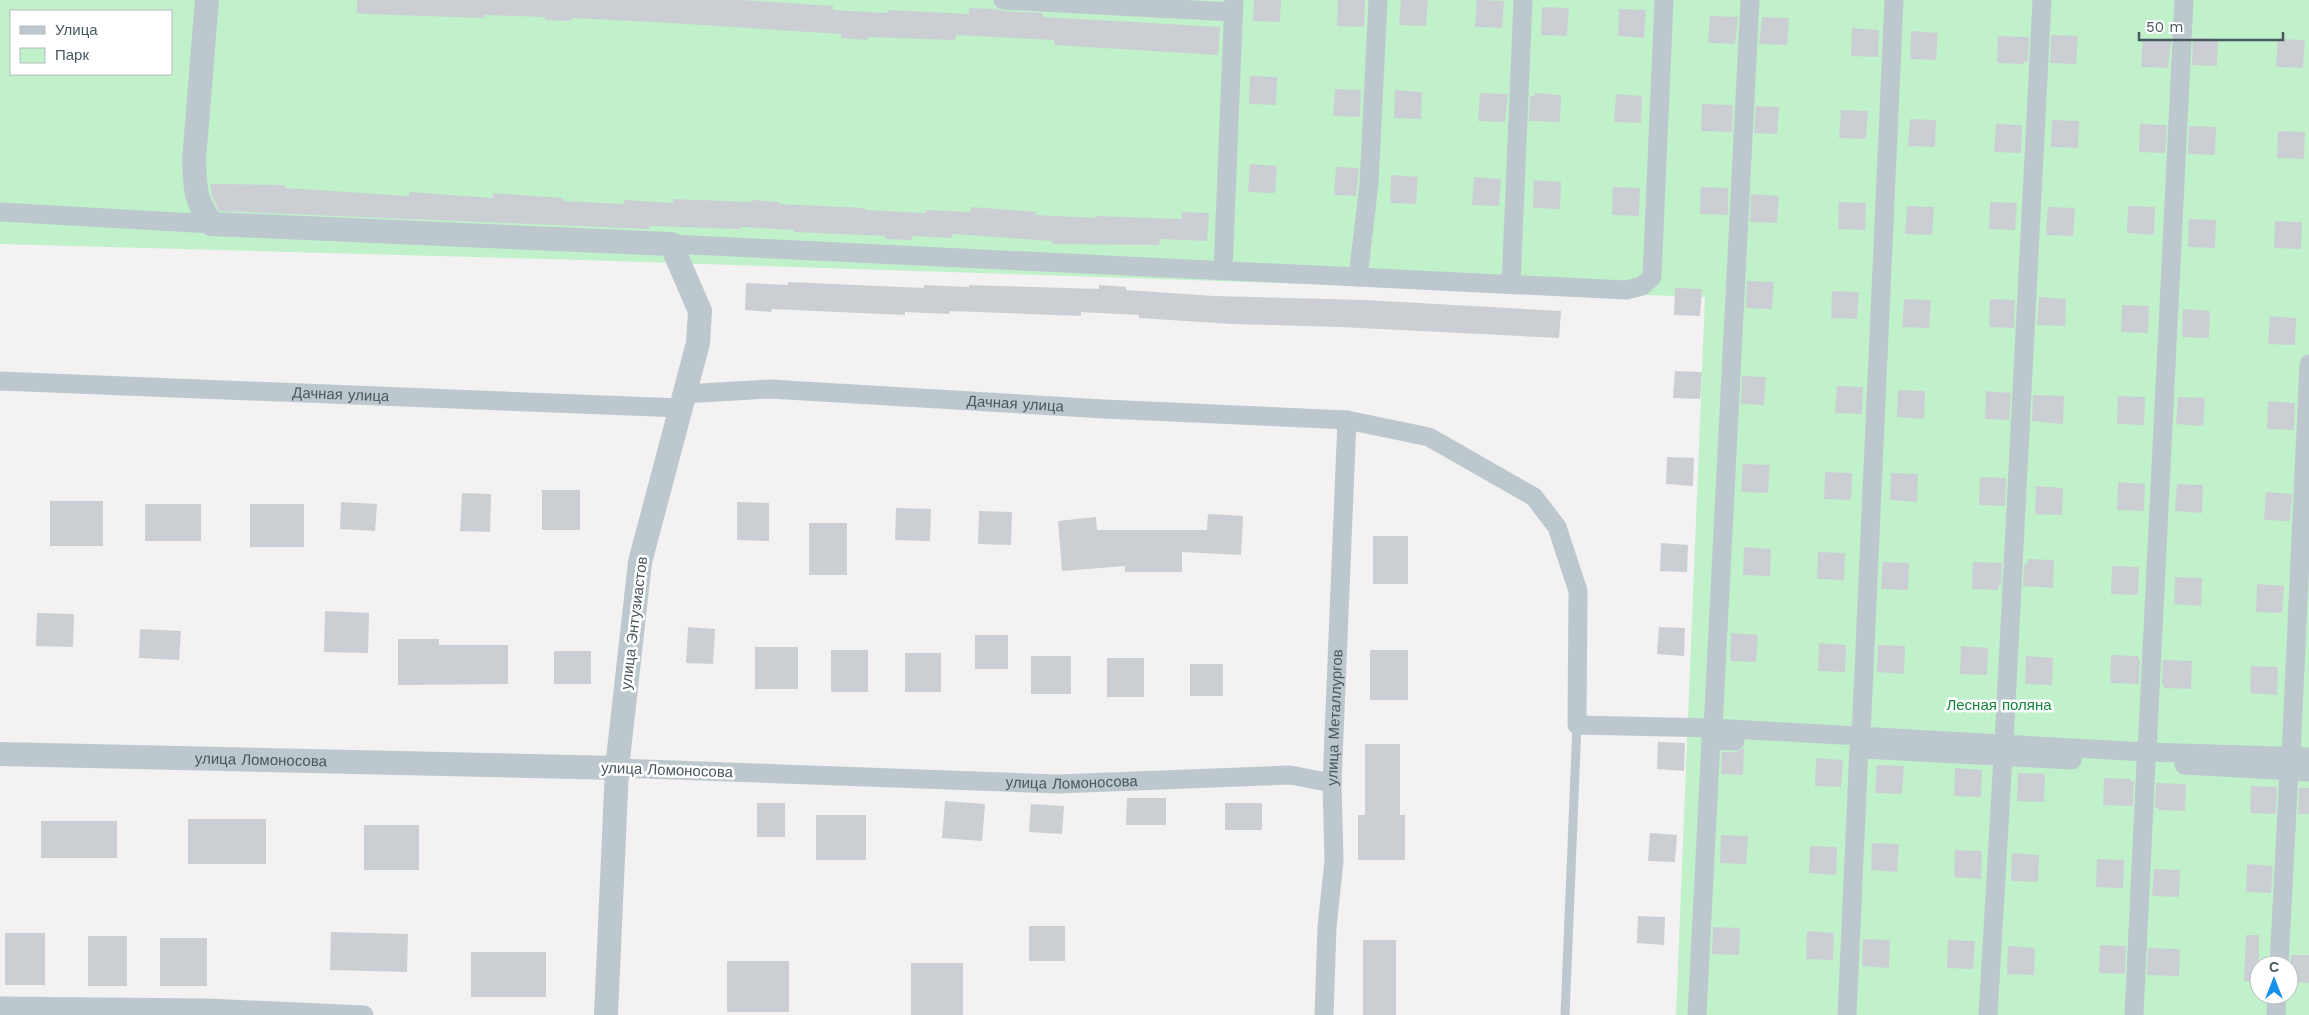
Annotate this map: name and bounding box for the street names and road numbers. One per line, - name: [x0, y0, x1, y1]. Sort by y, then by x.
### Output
- street label: Дачная улица: [292, 384, 390, 405]
- street label: Дачная улица: [966, 392, 1065, 416]
- street label: улица Энтузиастов: [617, 555, 651, 691]
- street label: улица Металлургов: [1323, 649, 1347, 786]
- street label: улица Ломоносова: [195, 749, 328, 770]
- street label: улица Ломоносова: [601, 759, 734, 781]
- street label: улица Ломоносова: [1005, 772, 1139, 793]

